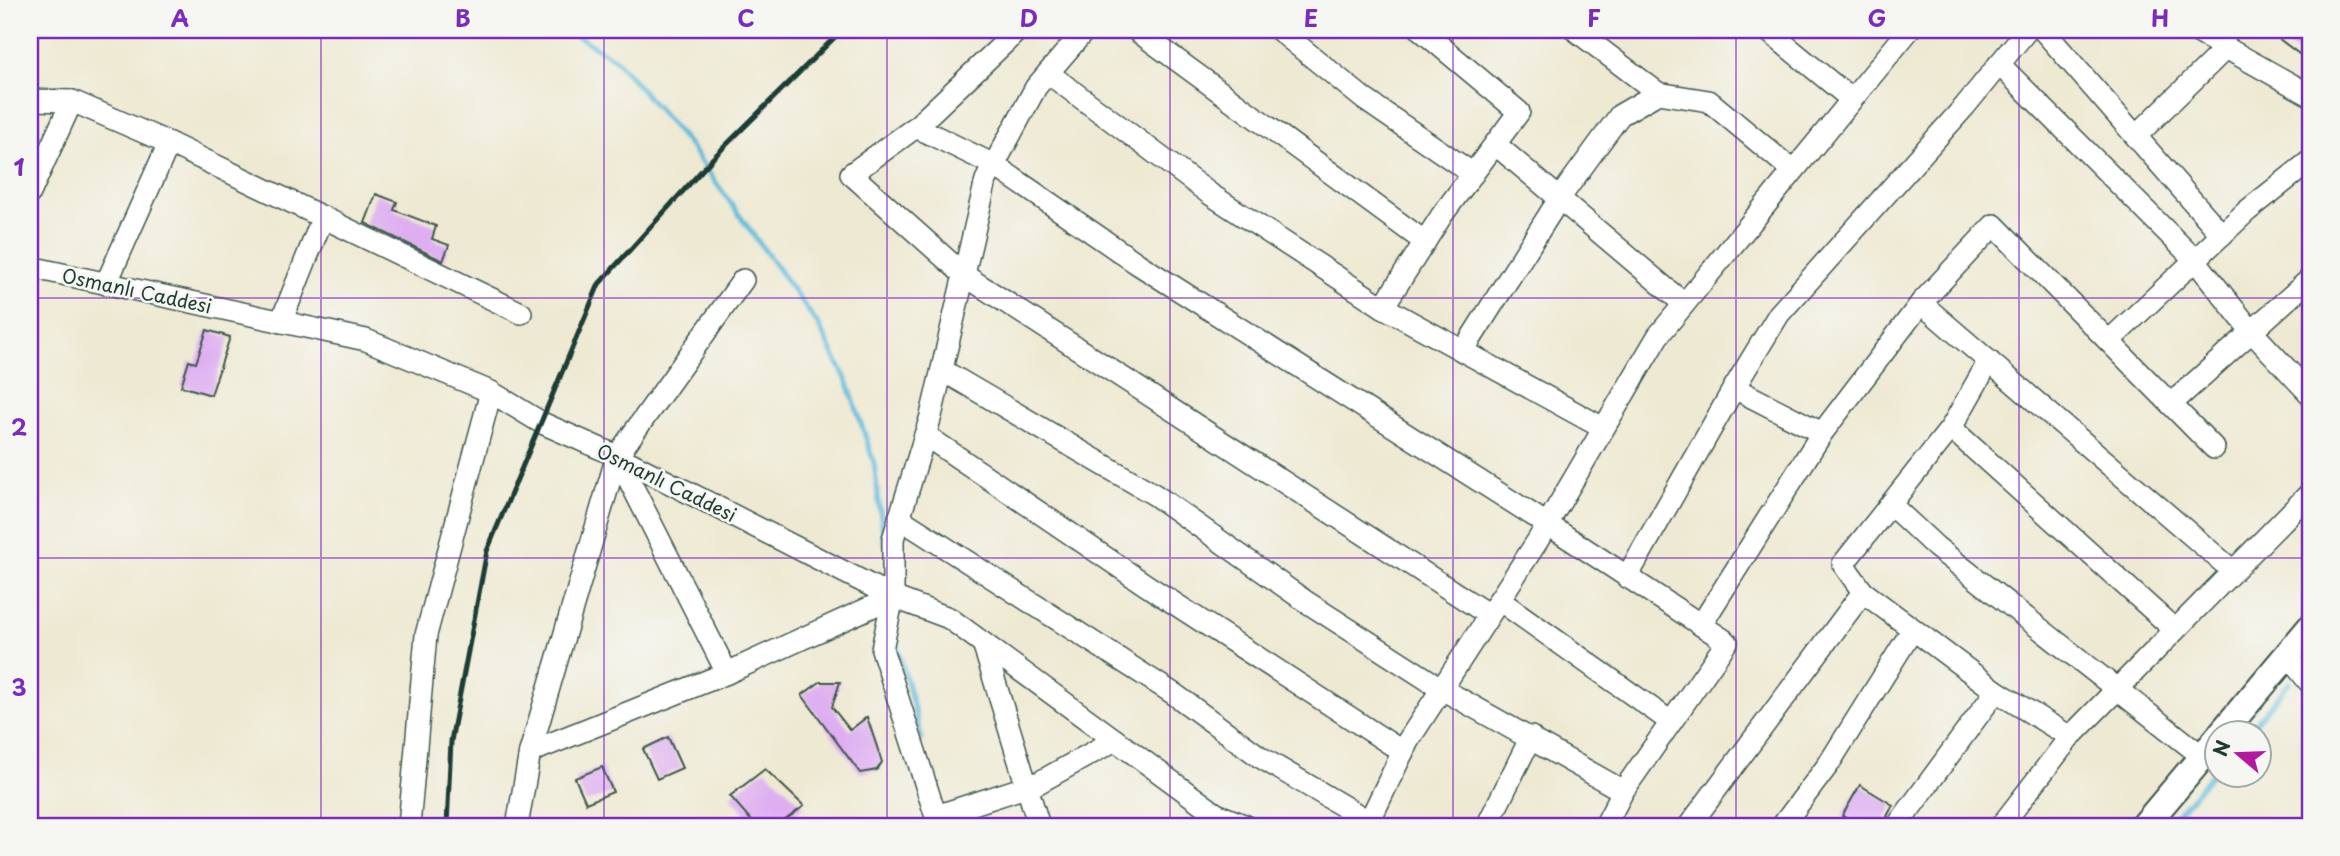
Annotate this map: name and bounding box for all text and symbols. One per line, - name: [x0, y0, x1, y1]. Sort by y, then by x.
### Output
- text: A: [171, 0, 189, 35]
- text: B: [455, 0, 471, 35]
- text: C: [737, 0, 755, 35]
- text: D: [1020, 0, 1038, 35]
- text: E: [1304, 0, 1318, 35]
- text: F: [1587, 0, 1601, 35]
- text: G: [1868, 0, 1886, 35]
- text: H: [2151, 0, 2169, 35]
- text: 1: [14, 149, 25, 184]
- street label: Osmanlı Caddesi: [60, 260, 214, 320]
- text: 2: [11, 409, 27, 444]
- street label: Osmanlı Caddesi: [592, 436, 742, 528]
- text: 3: [11, 669, 27, 704]
- north arrow: [2204, 720, 2274, 790]
- text: N: [2205, 736, 2237, 760]

